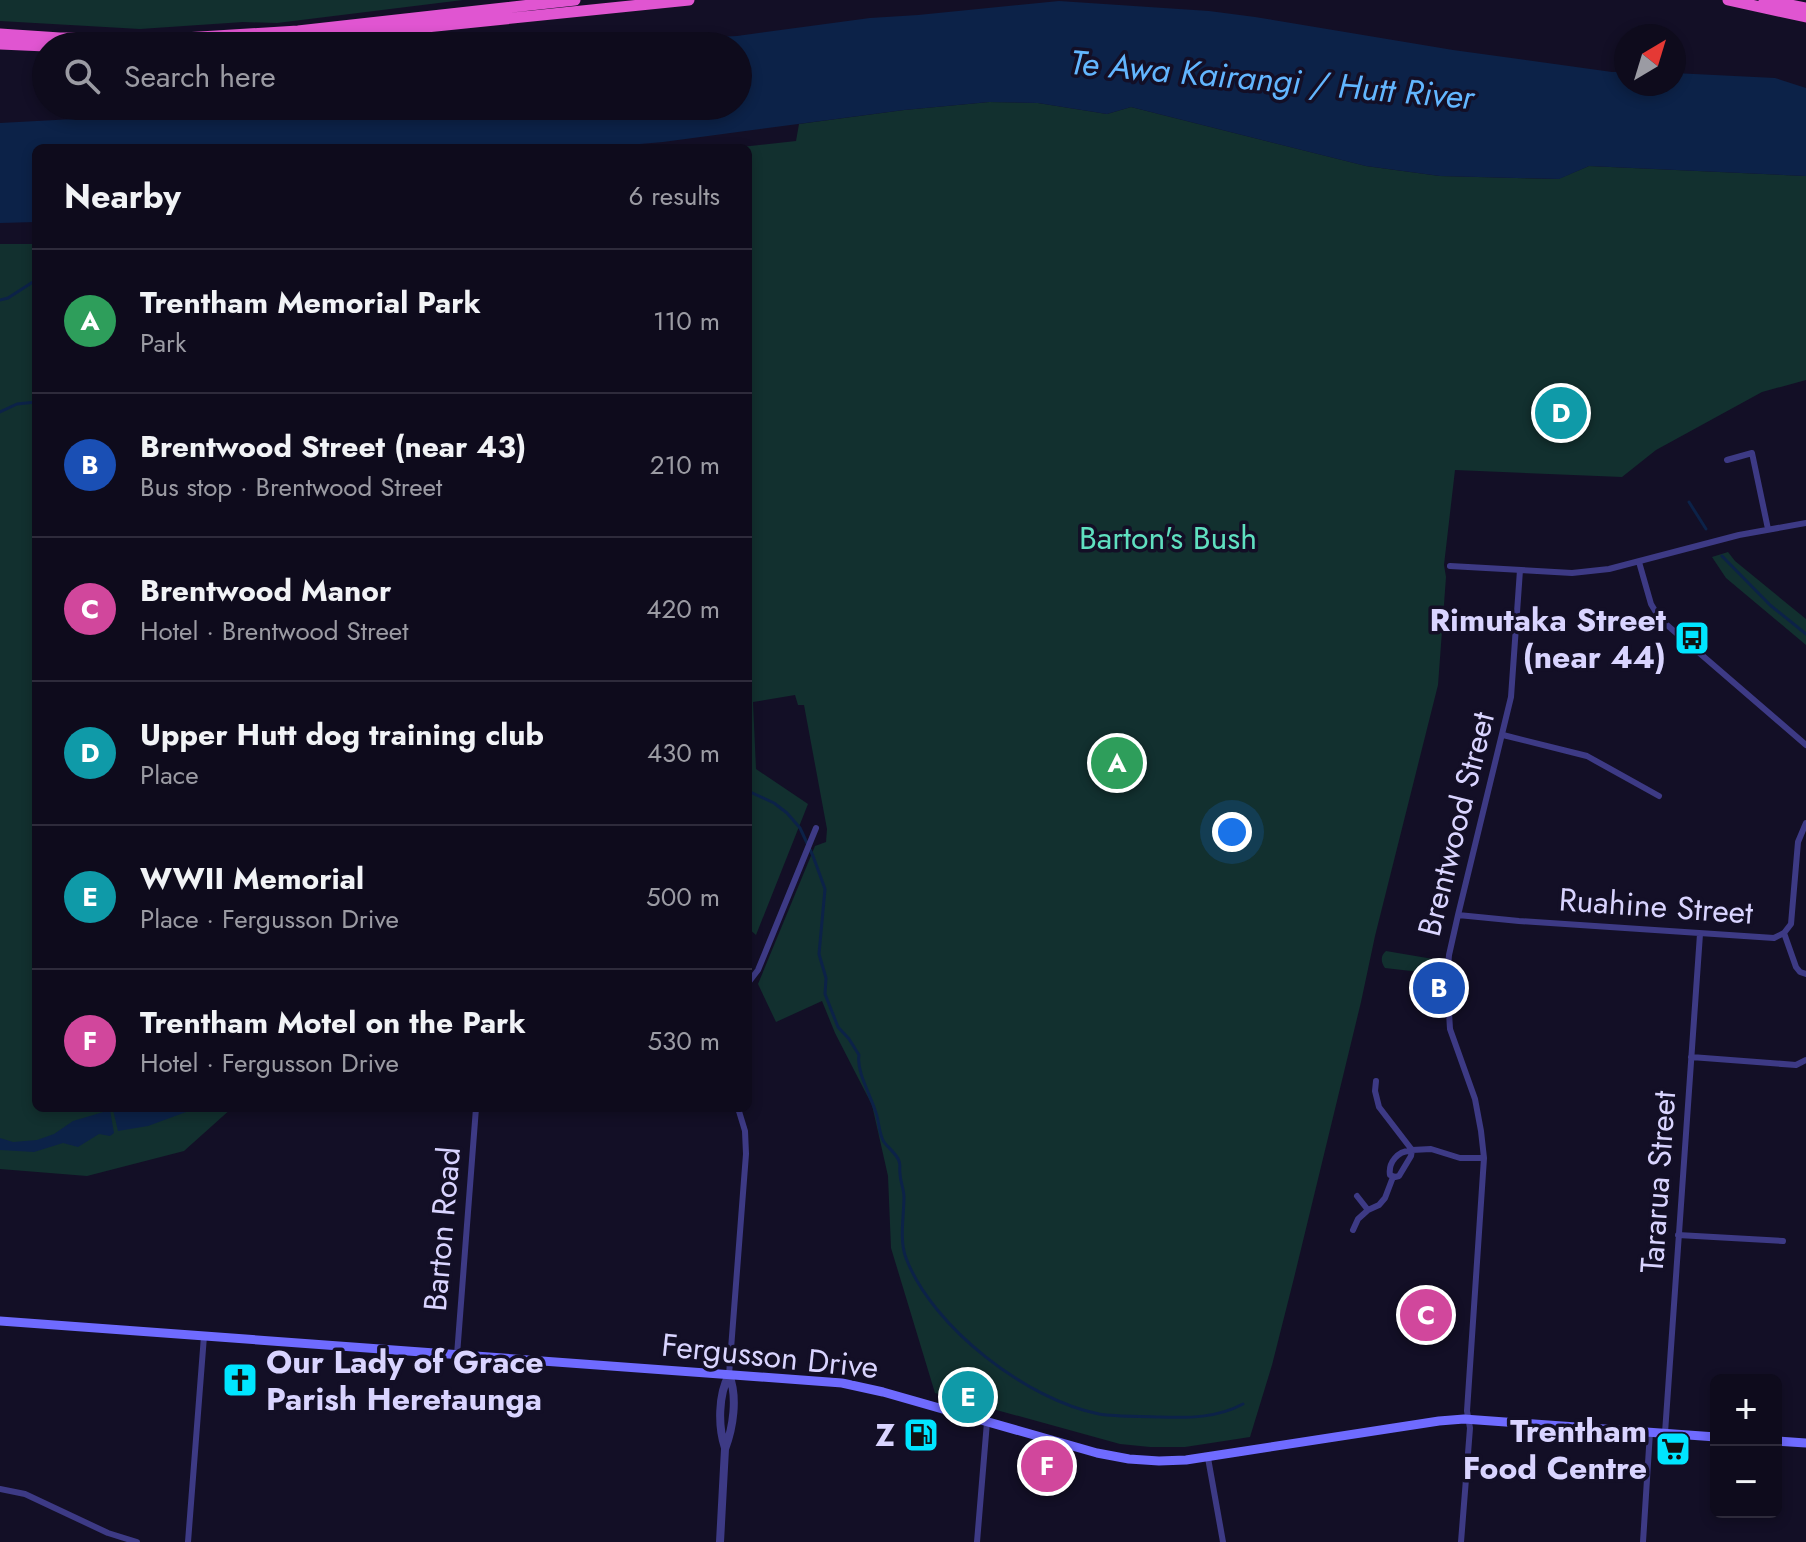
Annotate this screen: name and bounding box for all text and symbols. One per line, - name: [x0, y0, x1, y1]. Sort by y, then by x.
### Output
- north arrow: [1614, 24, 1686, 96]
- search box: [32, 32, 752, 120]
- water label: Te Awa Kairangi / Hutt River: [1068, 38, 1478, 122]
- icon: search: [60, 54, 104, 98]
- text: Search here: [124, 55, 276, 98]
- text: Nearby: [64, 172, 181, 221]
- text: 6 results: [628, 177, 720, 215]
- text: Trentham Memorial Park: [140, 281, 481, 324]
- text: A: [80, 302, 100, 340]
- text: 110 m: [653, 302, 720, 340]
- text: Park: [140, 324, 186, 362]
- pin: D: [1535, 383, 1587, 443]
- text: Brentwood Street (near 43): [140, 425, 526, 468]
- text: B: [81, 446, 99, 484]
- text: 210 m: [650, 446, 720, 484]
- text: Bus stop · Brentwood Street: [140, 468, 442, 506]
- park label: Barton's Bush: [1079, 515, 1257, 561]
- text: Brentwood Manor: [140, 569, 391, 612]
- text: C: [81, 590, 99, 628]
- text: 420 m: [646, 590, 720, 628]
- place label: Rimutaka Street (near 44): [1429, 597, 1667, 680]
- text: Hotel · Brentwood Street: [140, 612, 408, 650]
- bus stop icon: Rimutaka Street (near 44): [1673, 619, 1711, 657]
- street label: Brentwood Street: [1406, 707, 1506, 941]
- text: Upper Hutt dog training club: [140, 713, 544, 756]
- pin: A: [1091, 733, 1143, 793]
- text: D: [80, 734, 100, 772]
- text: 430 m: [647, 734, 720, 772]
- text: Place: [140, 756, 199, 794]
- your location: [1212, 812, 1252, 852]
- text: WWII Memorial: [140, 857, 364, 900]
- street label: Ruahine Street: [1557, 876, 1755, 936]
- text: E: [82, 878, 98, 916]
- text: 500 m: [646, 878, 720, 916]
- text: Place · Fergusson Drive: [140, 900, 399, 938]
- pin: B: [1413, 958, 1465, 1018]
- text: Trentham Motel on the Park: [140, 1001, 526, 1044]
- text: F: [83, 1022, 97, 1060]
- text: 530 m: [647, 1022, 720, 1060]
- text: Hotel · Fergusson Drive: [140, 1044, 399, 1082]
- street label: Tararua Street: [1629, 1089, 1687, 1275]
- street label: Barton Road: [412, 1145, 472, 1313]
- pin: C: [1400, 1285, 1452, 1345]
- street label: Fergusson Drive: [659, 1322, 881, 1390]
- place label: Our Lady of Grace Parish Heretaunga: [266, 1339, 544, 1422]
- church icon: Our Lady of Grace Parish Heretaunga: [221, 1361, 259, 1399]
- pin: E: [942, 1367, 994, 1427]
- map controls: [1710, 1374, 1782, 1518]
- button: +: [1710, 1374, 1782, 1446]
- place label: Trentham Food Centre: [1463, 1408, 1647, 1491]
- place label: Z: [875, 1412, 895, 1458]
- fuel station icon: Z: [902, 1416, 940, 1454]
- supermarket icon: Trentham Food Centre: [1654, 1430, 1692, 1468]
- pin: F: [1021, 1436, 1073, 1496]
- button: −: [1710, 1446, 1782, 1518]

